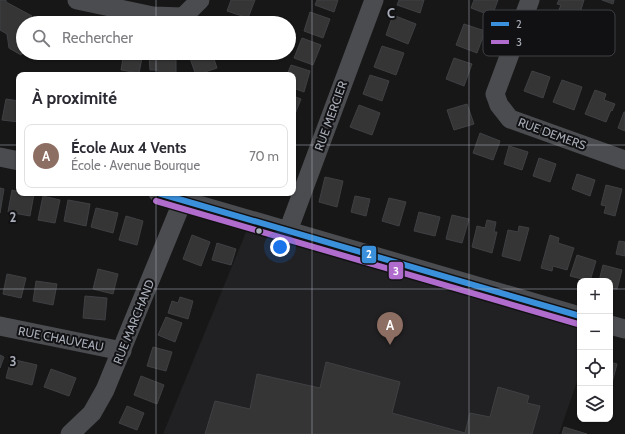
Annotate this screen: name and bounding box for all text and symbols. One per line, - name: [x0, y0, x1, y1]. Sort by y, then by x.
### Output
- text: C: [387, 5, 395, 21]
- legend: [483, 10, 615, 56]
- search box: [16, 16, 296, 60]
- text: 2: [516, 17, 522, 31]
- icon: search: [30, 27, 52, 49]
- text: Rechercher: [62, 29, 133, 47]
- text: 3: [516, 35, 522, 49]
- street label: RUE MERCIER: [311, 78, 350, 153]
- text: À proximité: [32, 88, 117, 108]
- street label: RUE DEMERS: [516, 114, 588, 153]
- text: École Aux 4 Vents: [71, 139, 186, 157]
- text: A: [42, 148, 50, 164]
- text: 70 m: [249, 148, 279, 164]
- text: École · Avenue Bourque: [71, 157, 200, 173]
- text: 2: [10, 209, 17, 225]
- unlabelled marker: [254, 226, 264, 236]
- your location: [270, 237, 290, 257]
- line badge: 2: [361, 245, 377, 264]
- text: 2: [366, 247, 372, 261]
- line badge: 3: [388, 261, 404, 280]
- text: 3: [393, 264, 399, 278]
- street label: RUE MARCHAND: [110, 277, 157, 366]
- map controls: [577, 278, 613, 422]
- button: +: [577, 278, 613, 314]
- pin: A: [377, 312, 403, 345]
- button: −: [577, 314, 613, 350]
- street label: RUE CHAUVEAU: [17, 323, 105, 354]
- button: locate: [577, 350, 613, 386]
- text: 3: [9, 353, 17, 369]
- button: layers: [577, 386, 613, 422]

